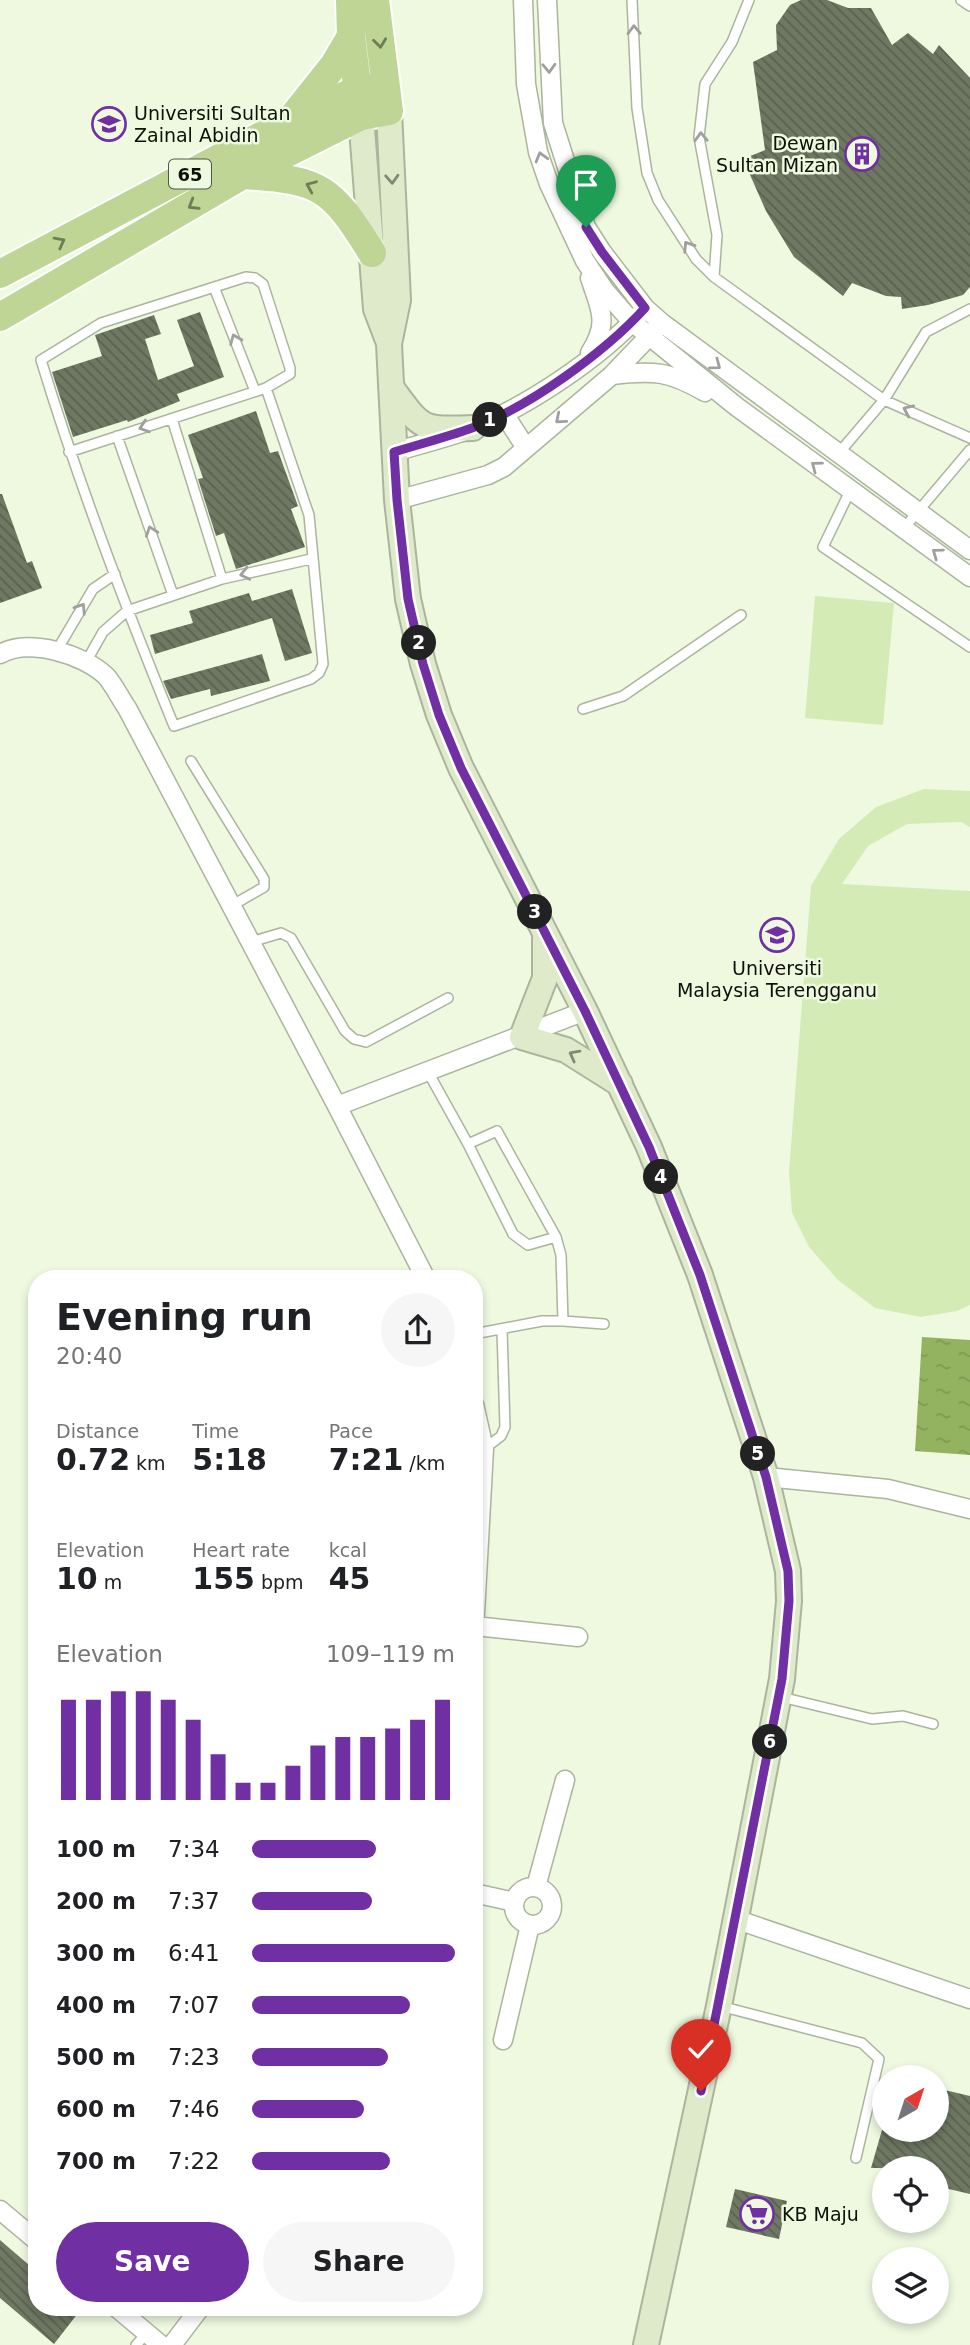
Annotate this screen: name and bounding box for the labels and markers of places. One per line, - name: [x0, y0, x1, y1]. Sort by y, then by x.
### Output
- place label: Universiti Sultan Zainal Abidin: [134, 102, 290, 146]
- school or university icon: Universiti Sultan Zainal Abidin: [90, 105, 128, 143]
- place label: Dewan Sultan Mizan: [716, 132, 838, 176]
- building icon: Dewan Sultan Mizan: [843, 135, 881, 173]
- pin: [556, 155, 616, 227]
- pin: 1: [472, 402, 508, 438]
- pin: 2: [402, 626, 436, 660]
- pin: 3: [518, 894, 552, 930]
- school or university icon: Universiti Malaysia Terengganu: [758, 916, 796, 954]
- place label: Universiti Malaysia Terengganu: [677, 957, 877, 1001]
- pin: 4: [644, 1160, 678, 1194]
- pin: 5: [740, 1436, 776, 1472]
- pin: 6: [752, 1724, 788, 1760]
- pin: [671, 2019, 731, 2091]
- supermarket icon: KB Maju: [738, 2195, 776, 2233]
- place label: KB Maju: [782, 2203, 859, 2225]

